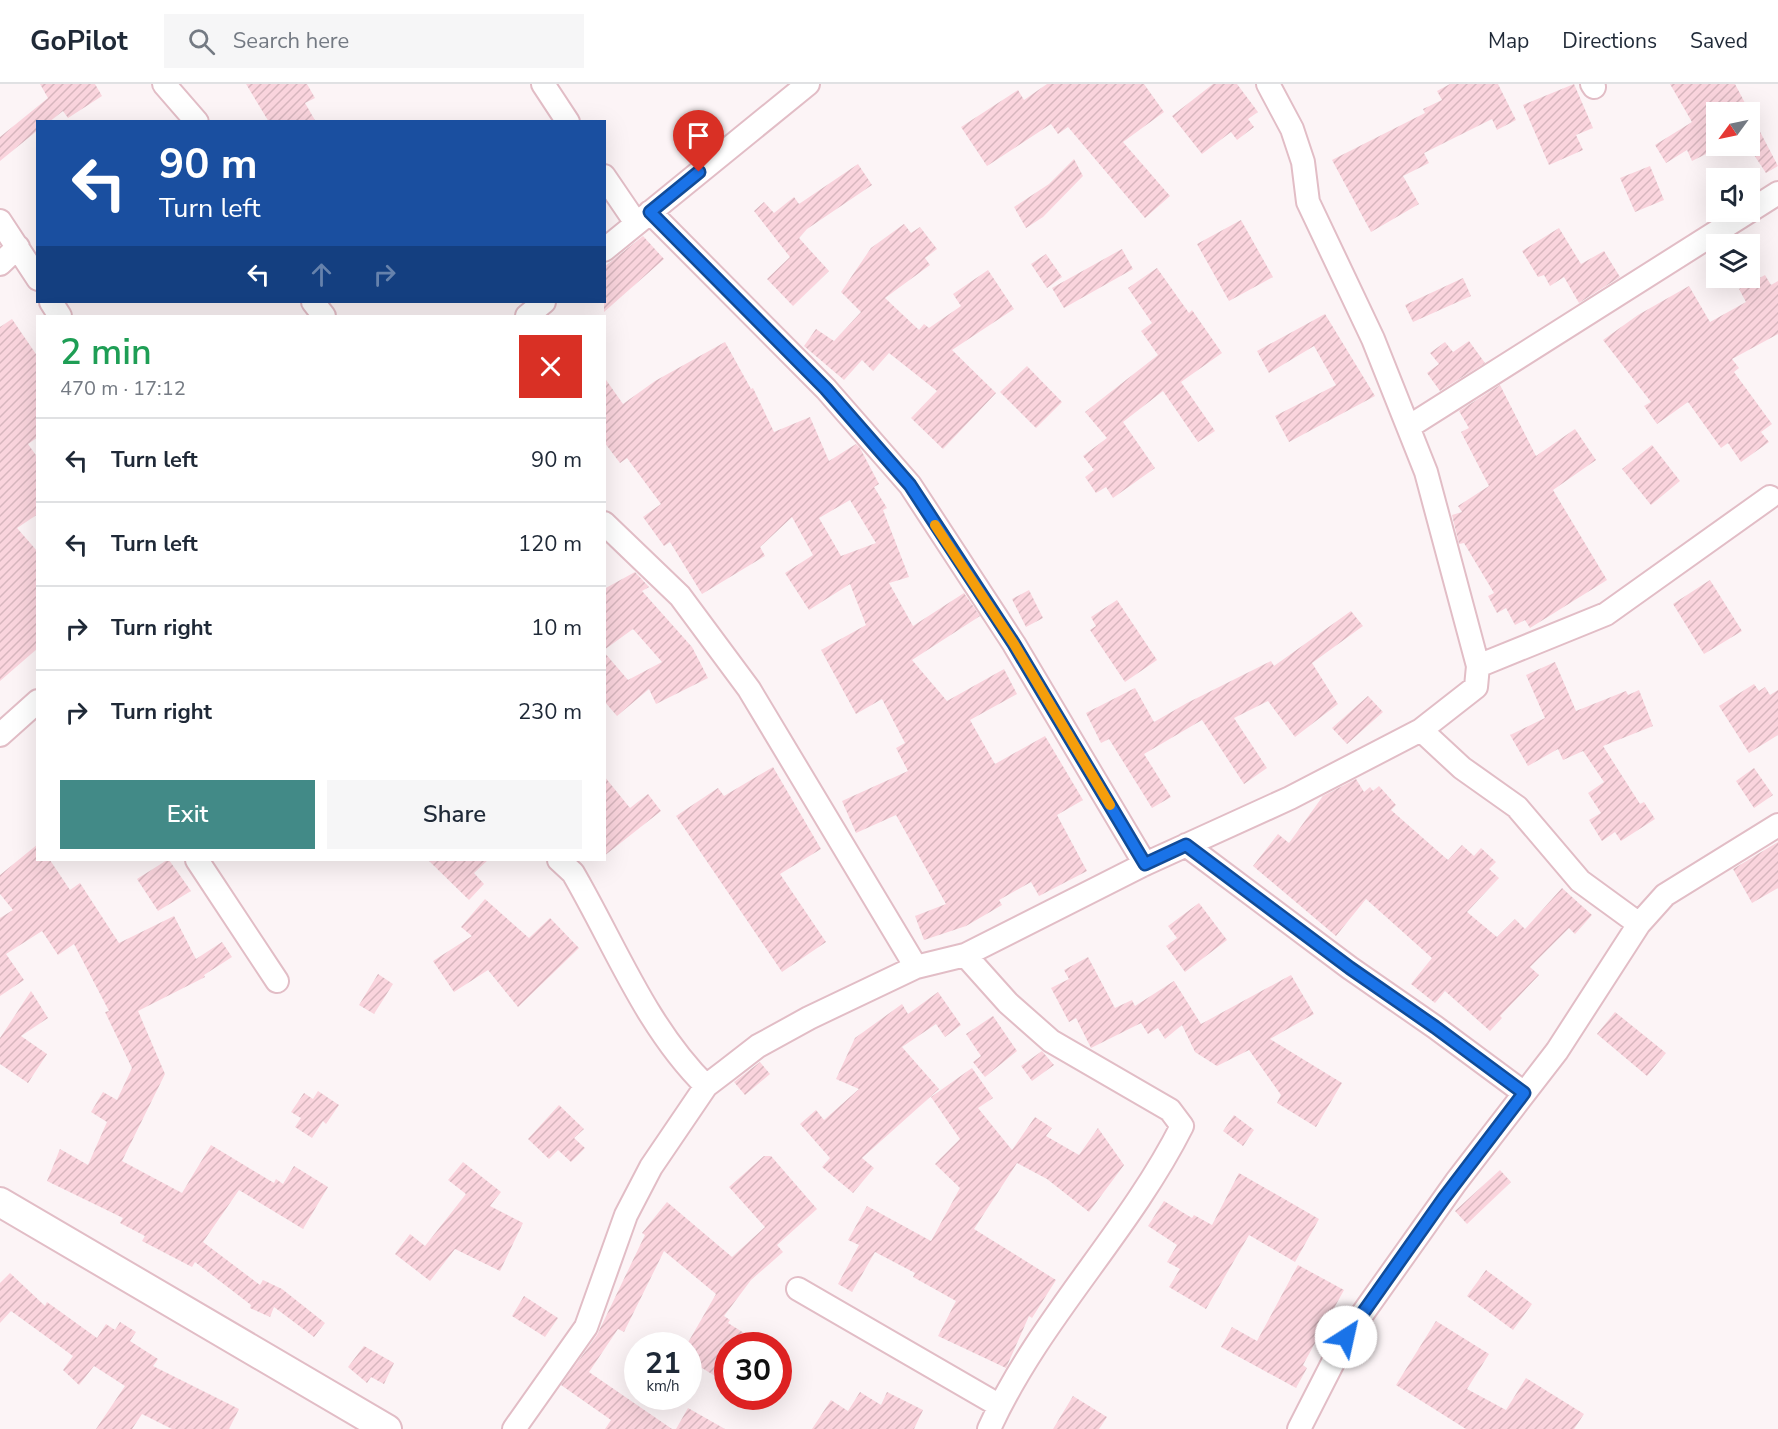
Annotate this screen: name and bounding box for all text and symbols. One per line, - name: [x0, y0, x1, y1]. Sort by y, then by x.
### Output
- search box: [164, 14, 584, 68]
- text: GoPilot: [30, 22, 128, 60]
- icon: search: [185, 25, 218, 58]
- text: Search here: [233, 26, 349, 56]
- text: Map: [1488, 27, 1529, 55]
- text: Directions: [1562, 27, 1657, 55]
- text: Saved: [1690, 27, 1748, 55]
- north arrow: [1706, 102, 1760, 156]
- map controls: [1706, 102, 1760, 288]
- pin: [673, 110, 724, 172]
- icon: arrive: [682, 119, 715, 152]
- text: 90 m: [159, 136, 258, 193]
- icon: left: [60, 144, 138, 222]
- button: sound: [1706, 168, 1760, 222]
- text: Turn left: [159, 190, 260, 227]
- button: layers: [1706, 234, 1760, 288]
- icon: left: [242, 258, 275, 291]
- icon: ahead: [305, 258, 338, 291]
- icon: right: [368, 258, 401, 291]
- text: 2 min: [60, 328, 152, 377]
- button: close: [519, 335, 582, 398]
- text: 470 m · 17:12: [60, 375, 186, 402]
- icon: left: [60, 444, 93, 477]
- text: Turn left: [111, 445, 198, 475]
- text: 90 m: [531, 445, 582, 475]
- icon: left: [60, 528, 93, 561]
- text: Turn left: [111, 529, 198, 559]
- text: 120 m: [518, 529, 582, 559]
- icon: right: [60, 612, 93, 645]
- text: Turn right: [111, 613, 212, 643]
- text: 10 m: [531, 613, 582, 643]
- icon: right: [60, 696, 93, 729]
- text: Turn right: [111, 697, 212, 727]
- text: 230 m: [518, 697, 582, 727]
- button: Exit: [60, 780, 315, 849]
- button: Share: [327, 780, 582, 849]
- position arrow: [1314, 1305, 1378, 1369]
- speed limit sign: 30: [714, 1332, 792, 1410]
- text: 21: [645, 1343, 681, 1384]
- text: km/h: [646, 1376, 680, 1396]

